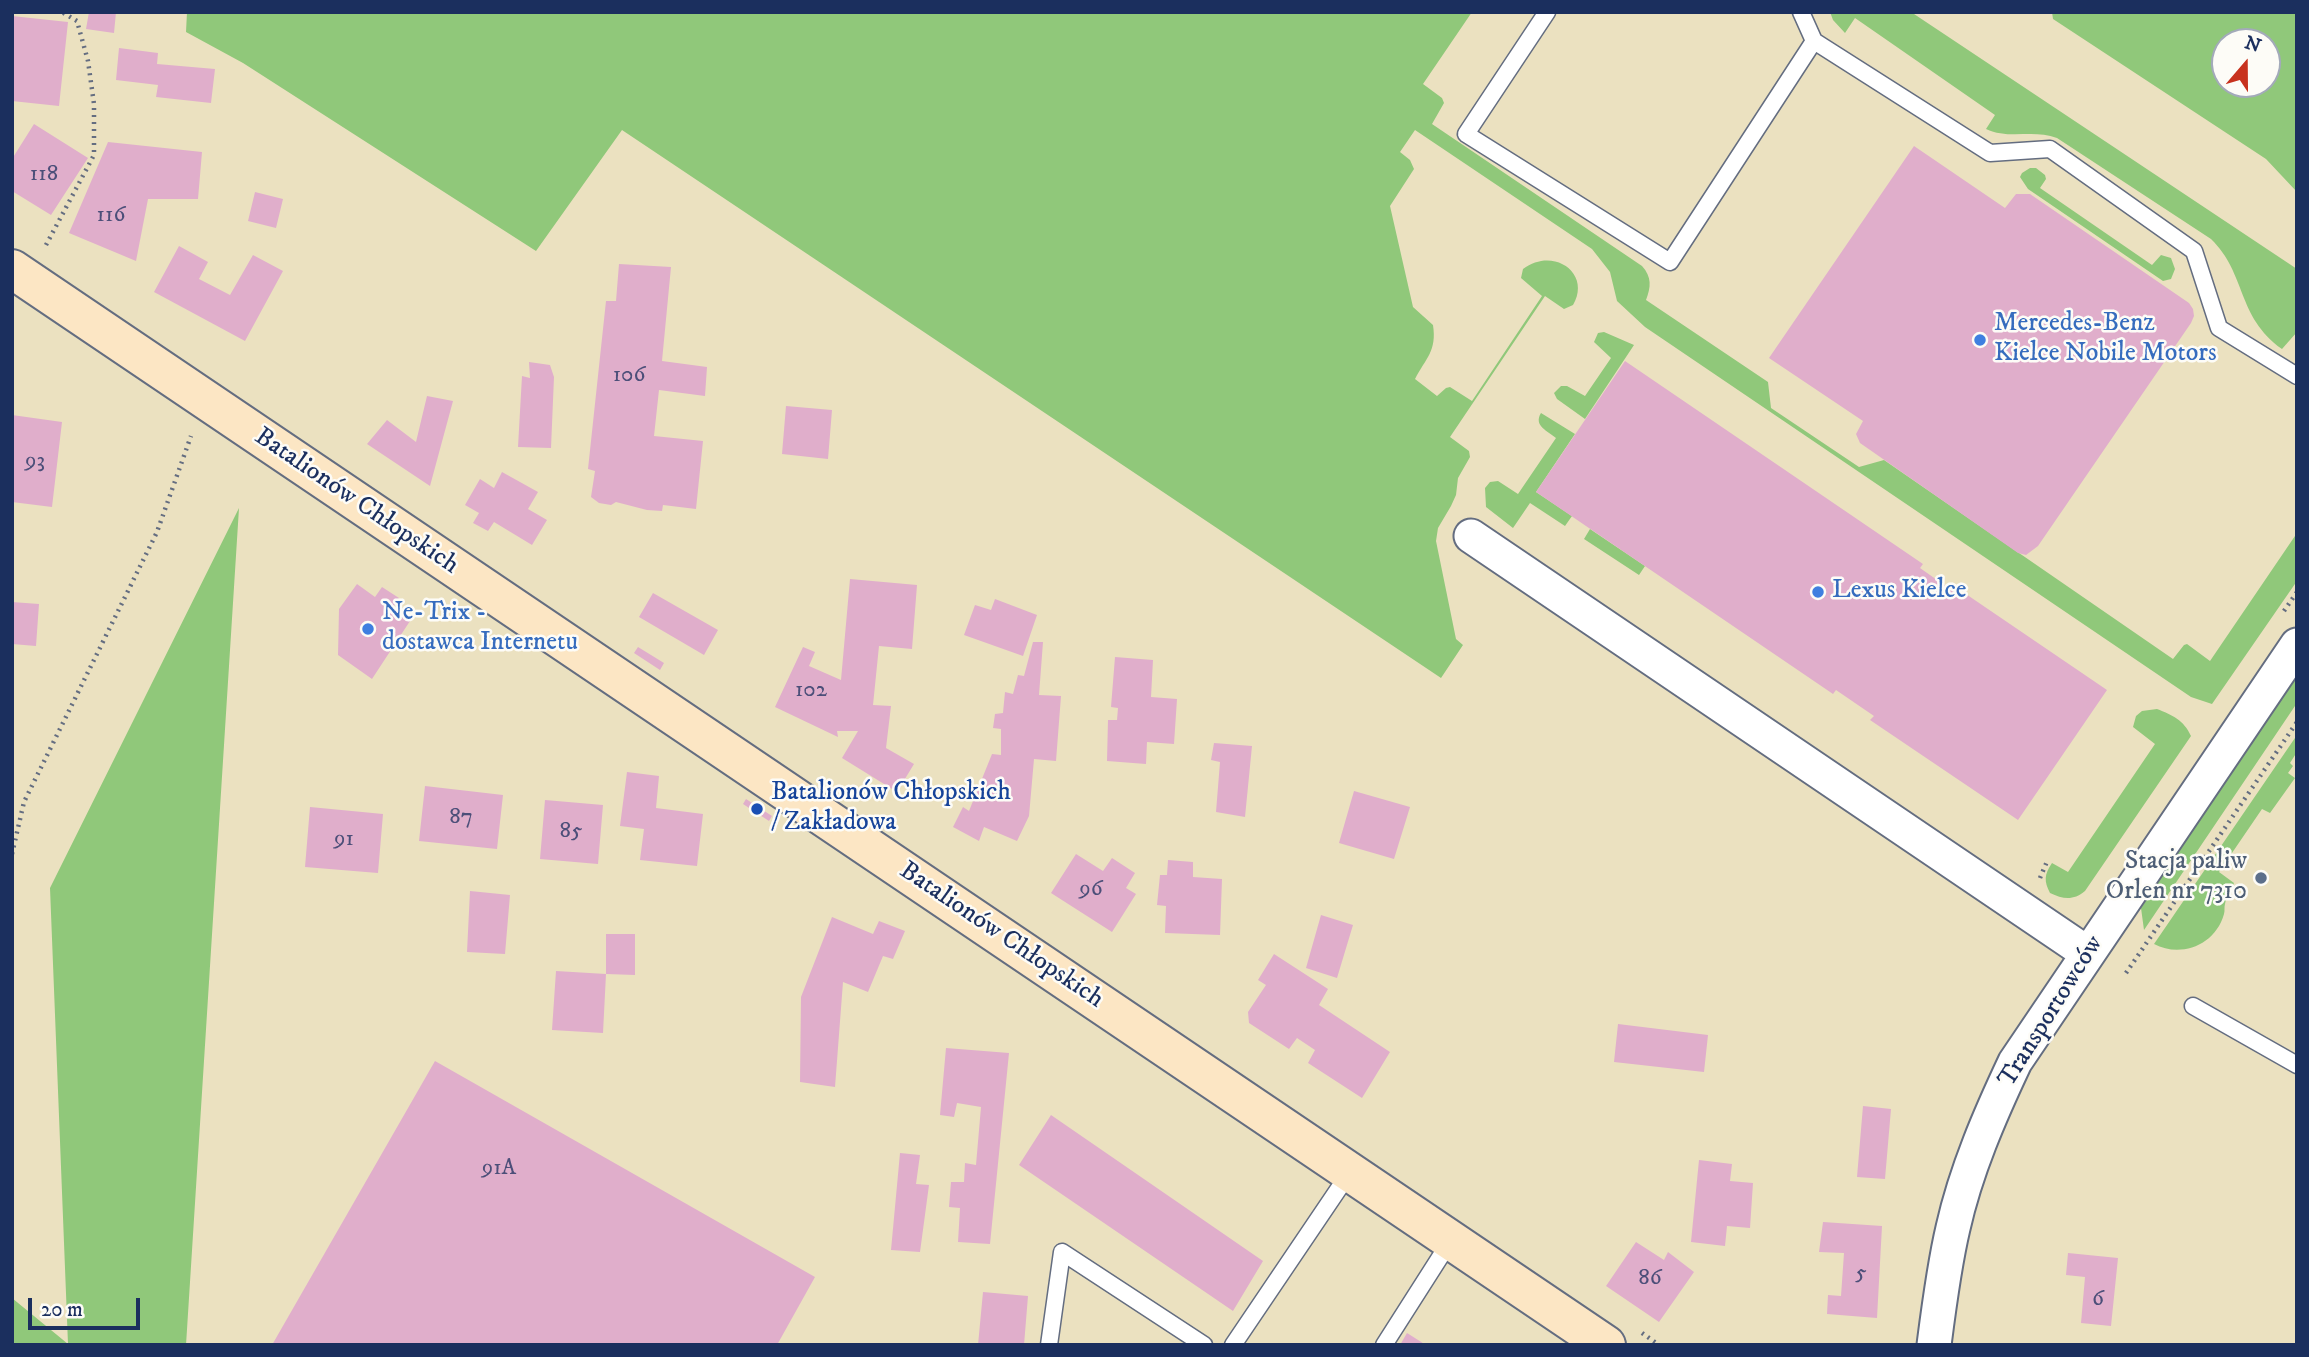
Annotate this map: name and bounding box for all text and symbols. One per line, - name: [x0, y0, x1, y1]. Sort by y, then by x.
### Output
- north arrow: [2211, 28, 2281, 98]
- text: N: [2241, 31, 2264, 58]
- house number: 118: [30, 161, 58, 189]
- house number: 116: [97, 202, 125, 230]
- place label: Mercedes-Benz Kielce Nobile Motors: [1994, 309, 2217, 370]
- marker: Mercedes-Benz Kielce Nobile Motors: [1972, 332, 1988, 348]
- house number: 106: [613, 362, 645, 390]
- street label: Batalionów Chłopskich: [248, 422, 464, 582]
- house number: 93: [25, 448, 45, 476]
- place label: Lexus Kielce: [1832, 576, 1967, 608]
- marker: Lexus Kielce: [1810, 584, 1826, 600]
- place label: Ne-Trix - dostawca Internetu: [382, 598, 578, 660]
- marker: Ne-Trix - dostawca Internetu: [360, 621, 376, 637]
- house number: 102: [795, 677, 827, 705]
- place label: Batalionów Chłopskich / Zakładowa: [771, 778, 1011, 840]
- marker: Batalionów Chłopskich / Zakładowa: [749, 801, 765, 817]
- house number: 87: [449, 804, 473, 832]
- house number: 85: [560, 818, 582, 846]
- house number: 91: [334, 826, 354, 854]
- place label: Stacja paliw Orlen nr 7310: [2106, 847, 2247, 908]
- street label: Batalionów Chłopskich: [893, 856, 1109, 1016]
- marker: Stacja paliw Orlen nr 7310: [2253, 870, 2269, 886]
- house number: 96: [1079, 876, 1103, 904]
- street label: Transportowców: [1993, 930, 2111, 1094]
- house number: 91A: [482, 1155, 516, 1183]
- house number: 5: [1855, 1260, 1867, 1288]
- house number: 86: [1638, 1265, 1662, 1293]
- scale bar: [32, 1284, 144, 1328]
- house number: 6: [2092, 1286, 2104, 1314]
- text: 20 m: [41, 1297, 83, 1323]

